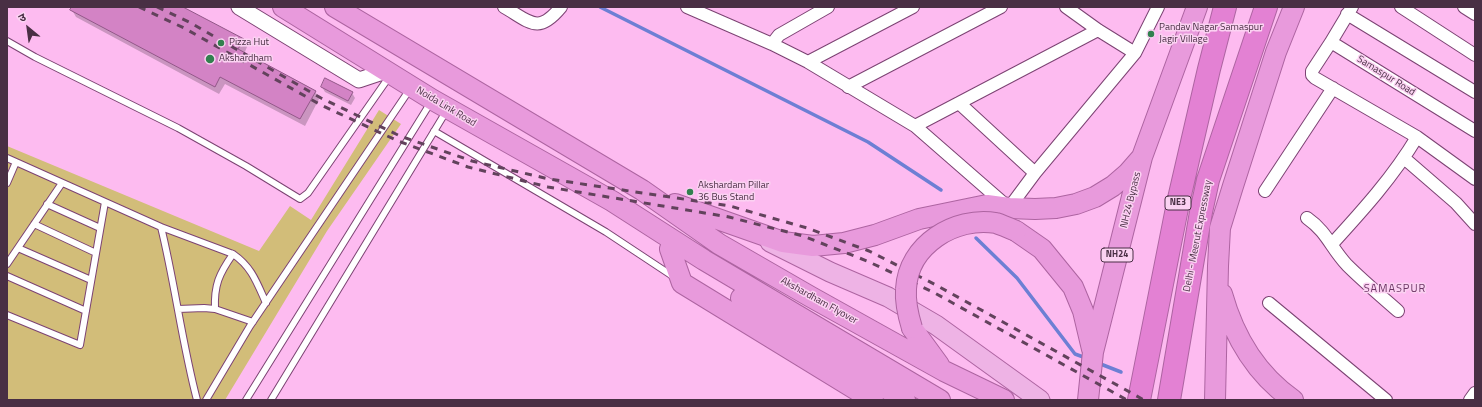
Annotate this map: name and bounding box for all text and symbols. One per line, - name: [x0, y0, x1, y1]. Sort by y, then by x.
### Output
- north arrow: [8, 8, 48, 48]
- text: उ: [15, 9, 29, 26]
- place label: Pandav Nagar Samaspur Jagir Village: [1159, 22, 1263, 46]
- marker: Pandav Nagar Samaspur Jagir Village: [1146, 29, 1156, 39]
- place label: Pizza Hut: [229, 37, 269, 49]
- marker: Pizza Hut: [216, 38, 226, 48]
- marker: Akshardham: [204, 53, 216, 65]
- place label: Akshardham: [219, 53, 272, 65]
- street label: Samaspur Road: [1355, 53, 1417, 99]
- street label: Noida Link Road: [414, 84, 478, 130]
- street label: NH24 Bypass: [1118, 171, 1144, 229]
- street label: Delhi - Meerut Expressway: [1181, 179, 1215, 293]
- place label: Akshardam Pillar 36 Bus Stand: [698, 180, 769, 204]
- marker: Akshardam Pillar 36 Bus Stand: [685, 187, 695, 197]
- road number: NE3: [1165, 196, 1191, 210]
- road number: NH24: [1101, 248, 1133, 262]
- street label: Akshardham Flyover: [778, 275, 860, 327]
- district label: SAMASPUR: [1364, 282, 1426, 296]

